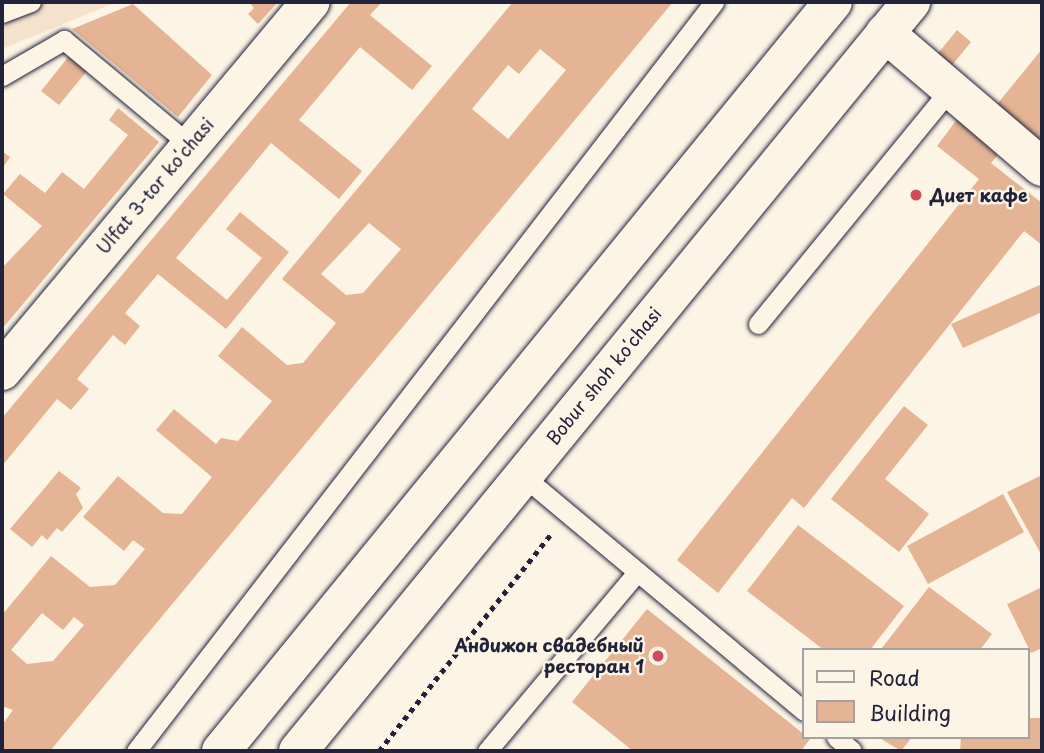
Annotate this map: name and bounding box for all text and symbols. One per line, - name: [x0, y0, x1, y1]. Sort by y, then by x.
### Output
- street label: Ulfat 3-tor koʻchasi: [92, 114, 218, 258]
- place label: Диет кафе: [930, 184, 1028, 206]
- marker: Диет кафе: [908, 187, 924, 203]
- street label: Bobur shoh koʻchasi: [542, 303, 666, 449]
- place label: Андижон свадебный ресторан 1: [451, 635, 644, 678]
- marker: Андижон свадебный ресторан 1: [650, 648, 666, 664]
- legend: [802, 648, 1030, 739]
- text: Road: [869, 661, 920, 693]
- text: Building: [869, 696, 951, 728]

